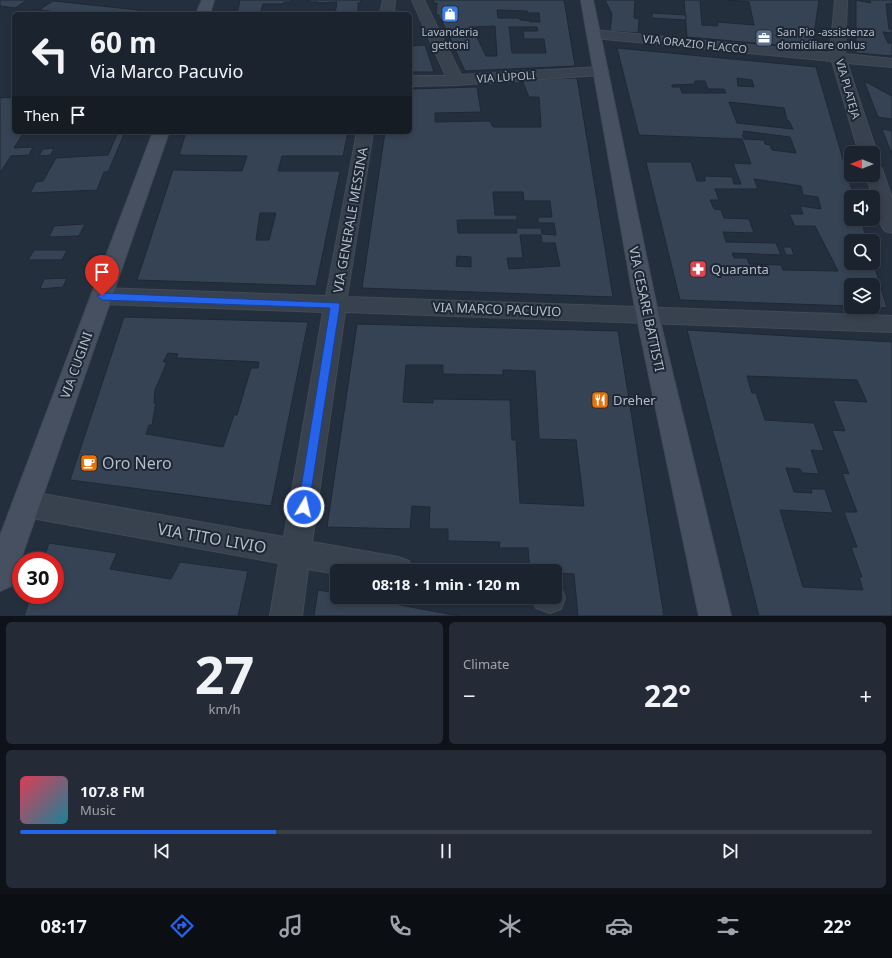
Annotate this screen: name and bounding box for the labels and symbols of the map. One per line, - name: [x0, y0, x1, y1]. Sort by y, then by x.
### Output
- shop icon: Lavanderia gettoni: [440, 4, 460, 24]
- place label: Lavanderia gettoni: [421, 24, 479, 52]
- place label: San Pio -assistenza domiciliare onlus: [777, 24, 875, 52]
- office icon: San Pio -assistenza domiciliare onlus: [754, 28, 774, 48]
- street label: VIA ORAZIO FLACCO: [642, 31, 748, 56]
- street label: VIA PLATEJA: [833, 57, 864, 122]
- street label: VIA LÙPOLI: [476, 67, 536, 86]
- street label: VIA GENERALE MESSINA: [328, 145, 372, 294]
- north arrow: [844, 146, 880, 182]
- street label: VIA CESARE BATTISTI: [625, 245, 669, 373]
- pin: [85, 255, 119, 296]
- pharmacy icon: Quaranta: [688, 259, 708, 279]
- place label: Quaranta: [711, 260, 769, 278]
- street label: VIA MARCO PACUVIO: [432, 298, 562, 320]
- street label: VIA CUGINI: [56, 329, 96, 401]
- restaurant icon: Dreher: [590, 390, 610, 410]
- place label: Dreher: [613, 391, 656, 409]
- place label: Oro Nero: [102, 452, 172, 474]
- cafe icon: Oro Nero: [79, 453, 99, 473]
- position arrow: [283, 486, 325, 528]
- street label: VIA TITO LIVIO: [156, 518, 268, 558]
- speed limit sign: 30: [12, 552, 64, 604]

